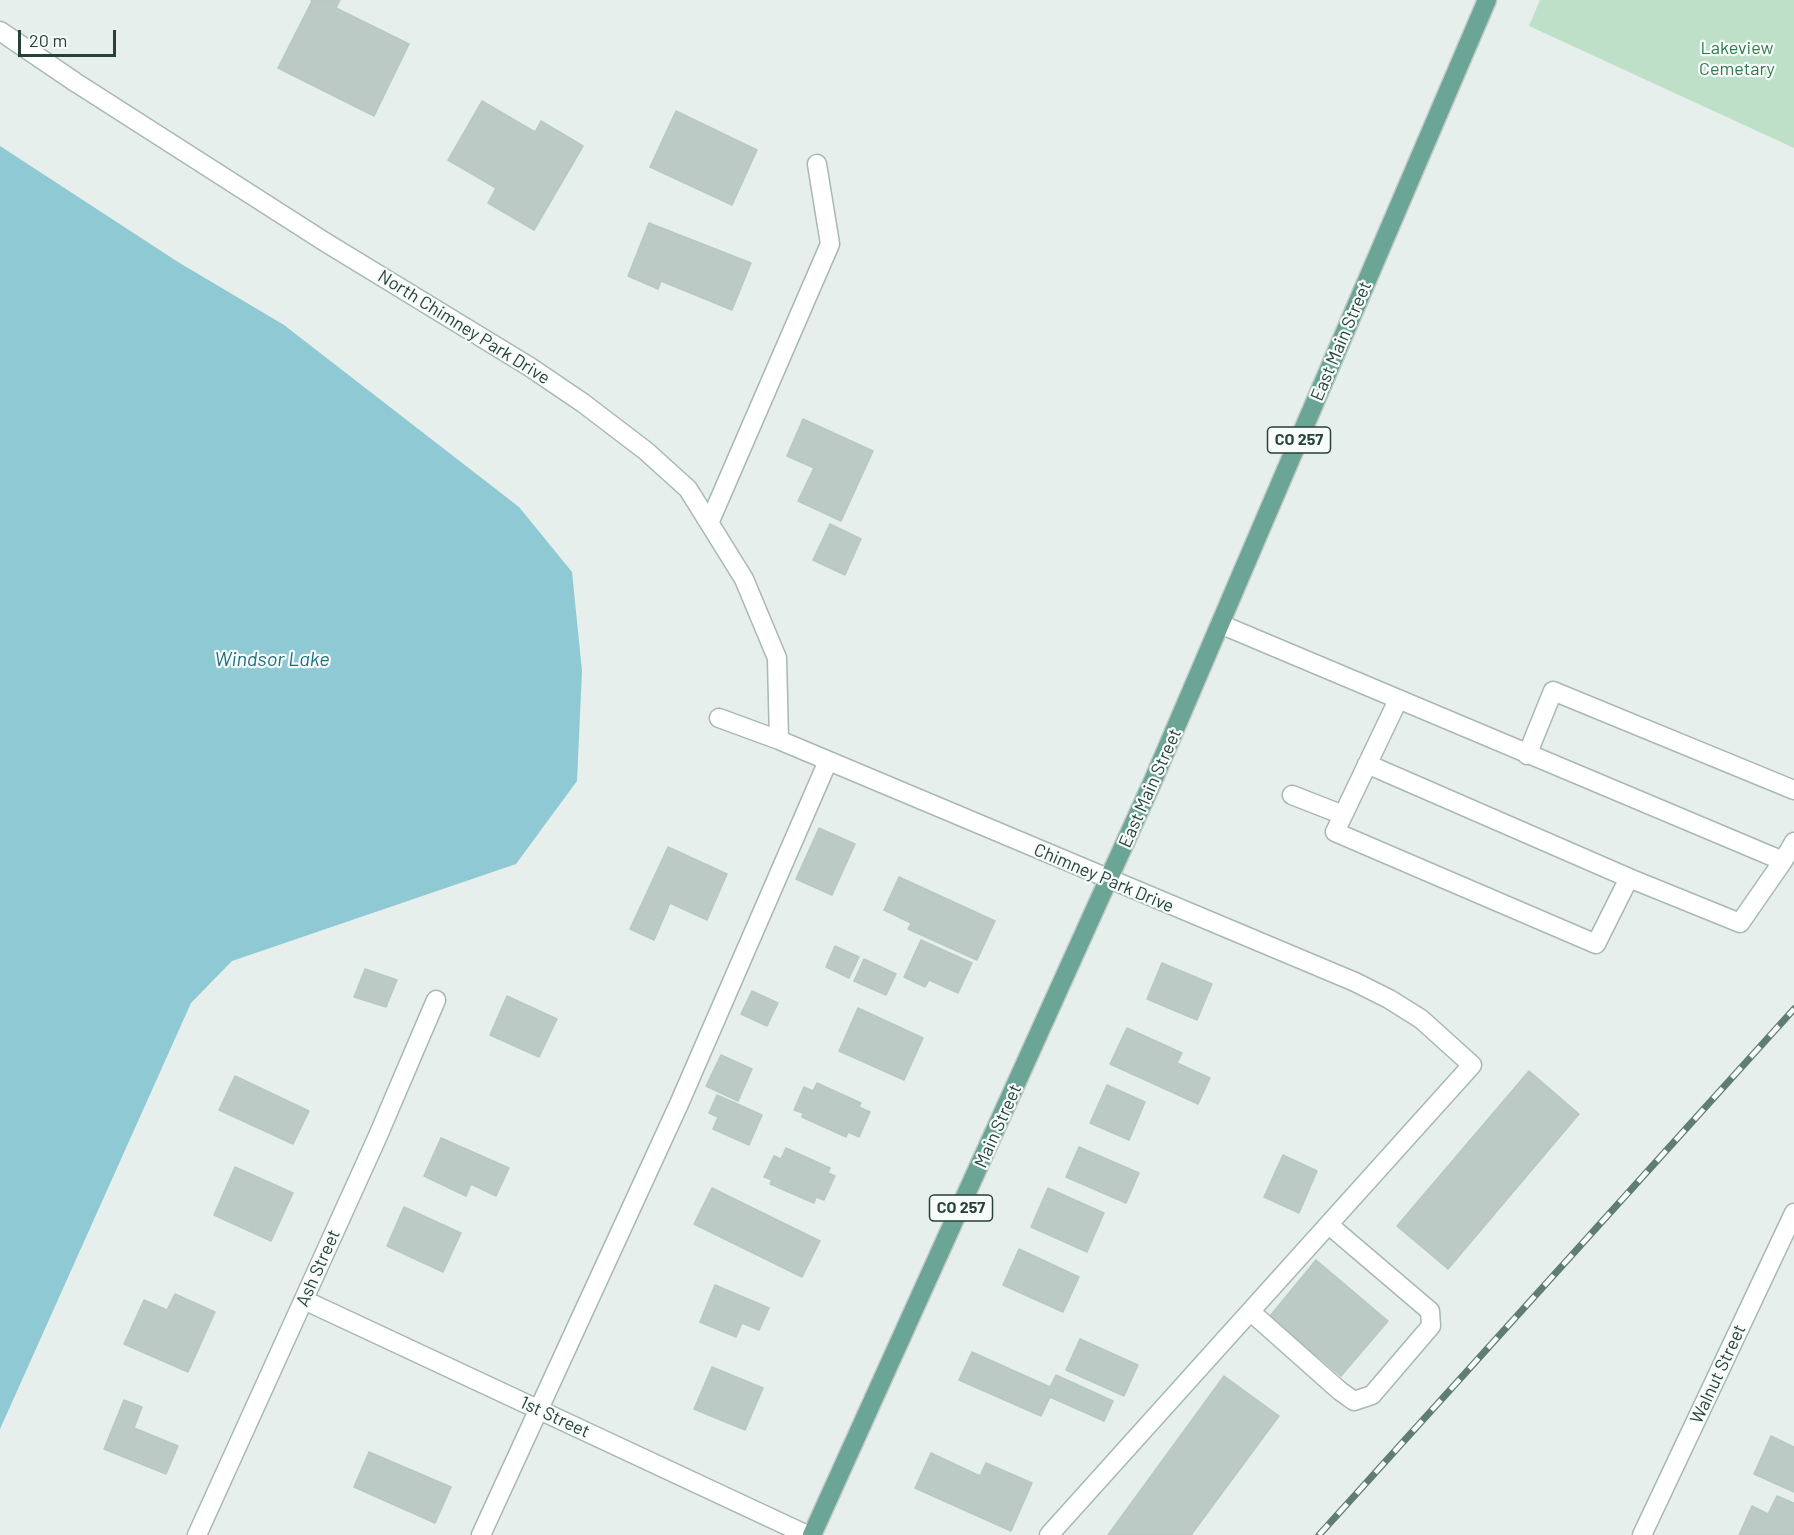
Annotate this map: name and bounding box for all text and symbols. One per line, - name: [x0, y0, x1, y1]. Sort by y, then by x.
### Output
- scale bar: [21, 18, 118, 56]
- text: 20 m: [29, 29, 67, 51]
- park label: Lakeview Cemetary: [1699, 37, 1775, 80]
- street label: North Chimney Park Drive: [374, 265, 554, 389]
- street label: East Main Street: [1306, 278, 1376, 404]
- road number: CO 257: [1268, 427, 1330, 453]
- water label: Windsor Lake: [214, 647, 330, 671]
- street label: East Main Street: [1114, 725, 1186, 851]
- street label: Chimney Park Drive: [1031, 839, 1177, 917]
- street label: Main Street: [970, 1081, 1026, 1171]
- road number: CO 257: [930, 1195, 992, 1221]
- street label: Ash Street: [291, 1226, 345, 1310]
- street label: Walnut Street: [1686, 1321, 1750, 1427]
- street label: 1st Street: [517, 1392, 593, 1442]

